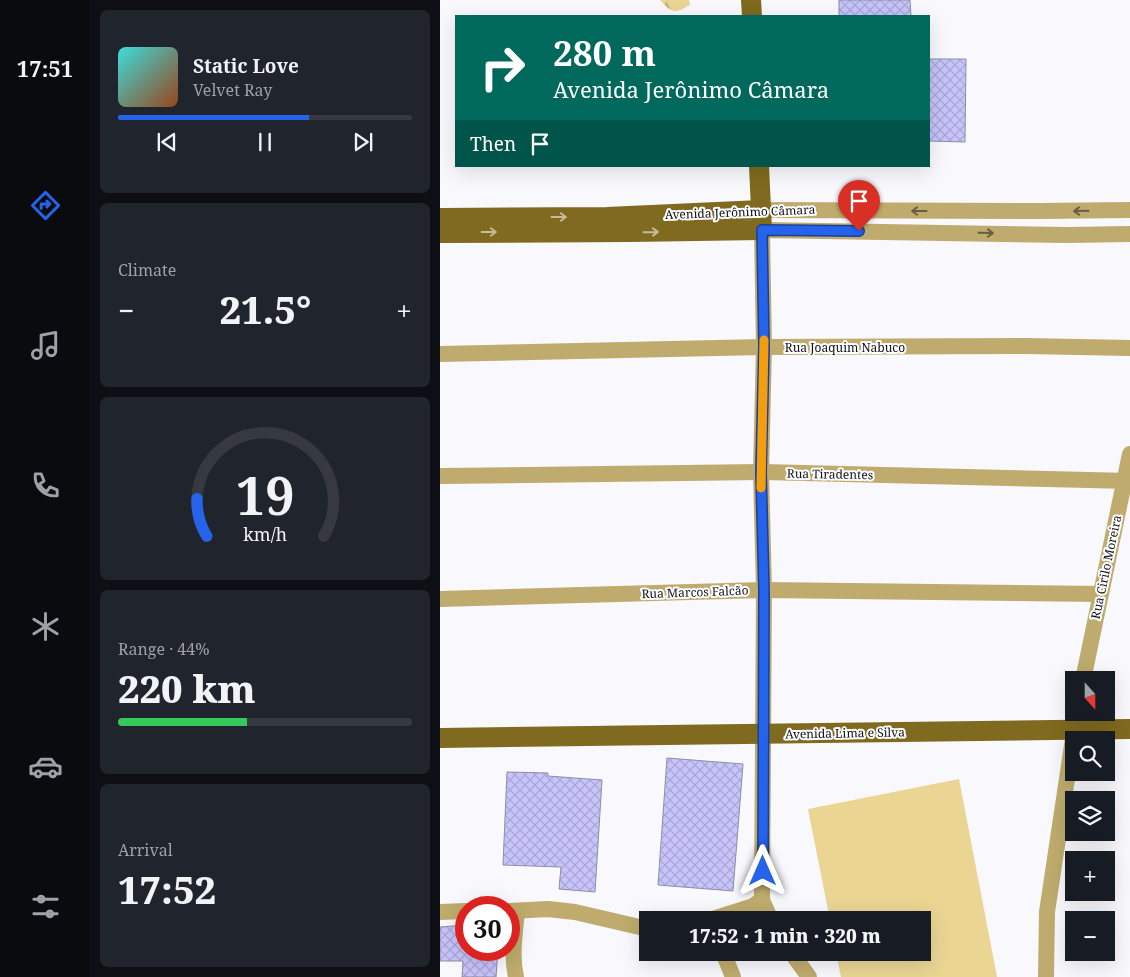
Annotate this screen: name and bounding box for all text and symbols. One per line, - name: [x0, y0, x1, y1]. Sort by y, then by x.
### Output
- text: 280 m: [553, 29, 656, 76]
- icon: right: [470, 35, 535, 100]
- text: 17:51: [17, 53, 73, 83]
- text: Static Love: [193, 53, 299, 79]
- text: Avenida Jerônimo Câmara: [553, 74, 829, 104]
- text: Velvet Ray: [193, 79, 272, 101]
- icon: previous: [153, 128, 181, 156]
- icon: pause: [251, 128, 279, 156]
- icon: next: [349, 128, 377, 156]
- icon: arrive: [526, 130, 554, 158]
- text: Then: [470, 131, 516, 157]
- pin: [838, 180, 880, 231]
- icon: arrive: [845, 187, 873, 215]
- icon: directions: [28, 188, 63, 223]
- street label: Avenida Jerônimo Câmara: [664, 201, 816, 223]
- one-way arrow: [911, 206, 928, 216]
- one-way arrow: [1074, 206, 1090, 215]
- one-way arrow: [550, 212, 566, 222]
- one-way arrow: [480, 227, 496, 237]
- one-way arrow: [642, 227, 659, 237]
- one-way arrow: [977, 228, 993, 238]
- text: Climate: [118, 259, 176, 281]
- text: 21.5°: [219, 283, 311, 335]
- text: −: [118, 291, 134, 329]
- text: +: [396, 291, 412, 329]
- icon: music: [28, 328, 63, 363]
- street label: Rua Joaquim Nabuco: [785, 339, 905, 356]
- text: 19: [236, 459, 294, 530]
- street label: Rua Tiradentes: [787, 465, 873, 483]
- icon: phone: [28, 468, 63, 503]
- street label: Rua Cirilo Moreira: [1087, 513, 1125, 621]
- text: km/h: [243, 522, 287, 546]
- street label: Rua Marcos Falcão: [641, 582, 749, 602]
- icon: climate: [28, 609, 63, 644]
- text: Range · 44%: [118, 638, 210, 660]
- text: 220 km: [118, 662, 256, 714]
- north arrow: [1065, 671, 1115, 721]
- map controls: [1065, 671, 1115, 961]
- street label: Avenida Lima e Silva: [785, 723, 905, 743]
- button: search: [1065, 731, 1115, 781]
- icon: car: [28, 749, 63, 784]
- button: layers: [1065, 791, 1115, 841]
- text: Arrival: [118, 839, 173, 861]
- position arrow: [736, 844, 788, 896]
- button: +: [1065, 851, 1115, 901]
- text: 17:52: [118, 863, 216, 915]
- icon: filters: [28, 889, 63, 924]
- speed limit sign: 30: [455, 896, 520, 961]
- button: −: [1065, 911, 1115, 961]
- text: 17:52 · 1 min · 320 m: [689, 923, 881, 949]

